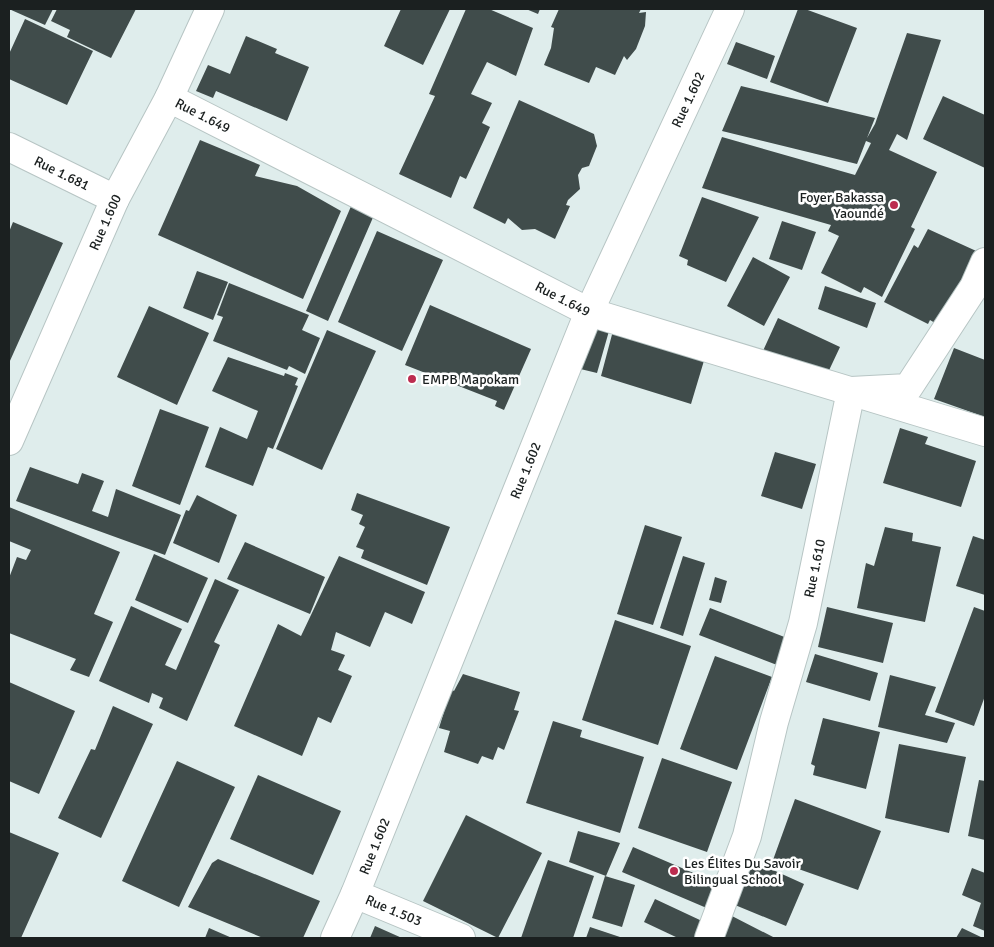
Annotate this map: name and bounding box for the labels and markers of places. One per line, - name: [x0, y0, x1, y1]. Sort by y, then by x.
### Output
- place label: Foyer Bakassa Yaoundé: [799, 189, 884, 222]
- marker: Foyer Bakassa Yaoundé: [888, 199, 900, 211]
- place label: EMPB Mapokam: [422, 371, 519, 388]
- marker: EMPB Mapokam: [406, 373, 418, 385]
- place label: Les Élites Du Savoir Bilingual School: [684, 855, 802, 888]
- marker: Les Élites Du Savoir Bilingual School: [668, 865, 680, 877]

